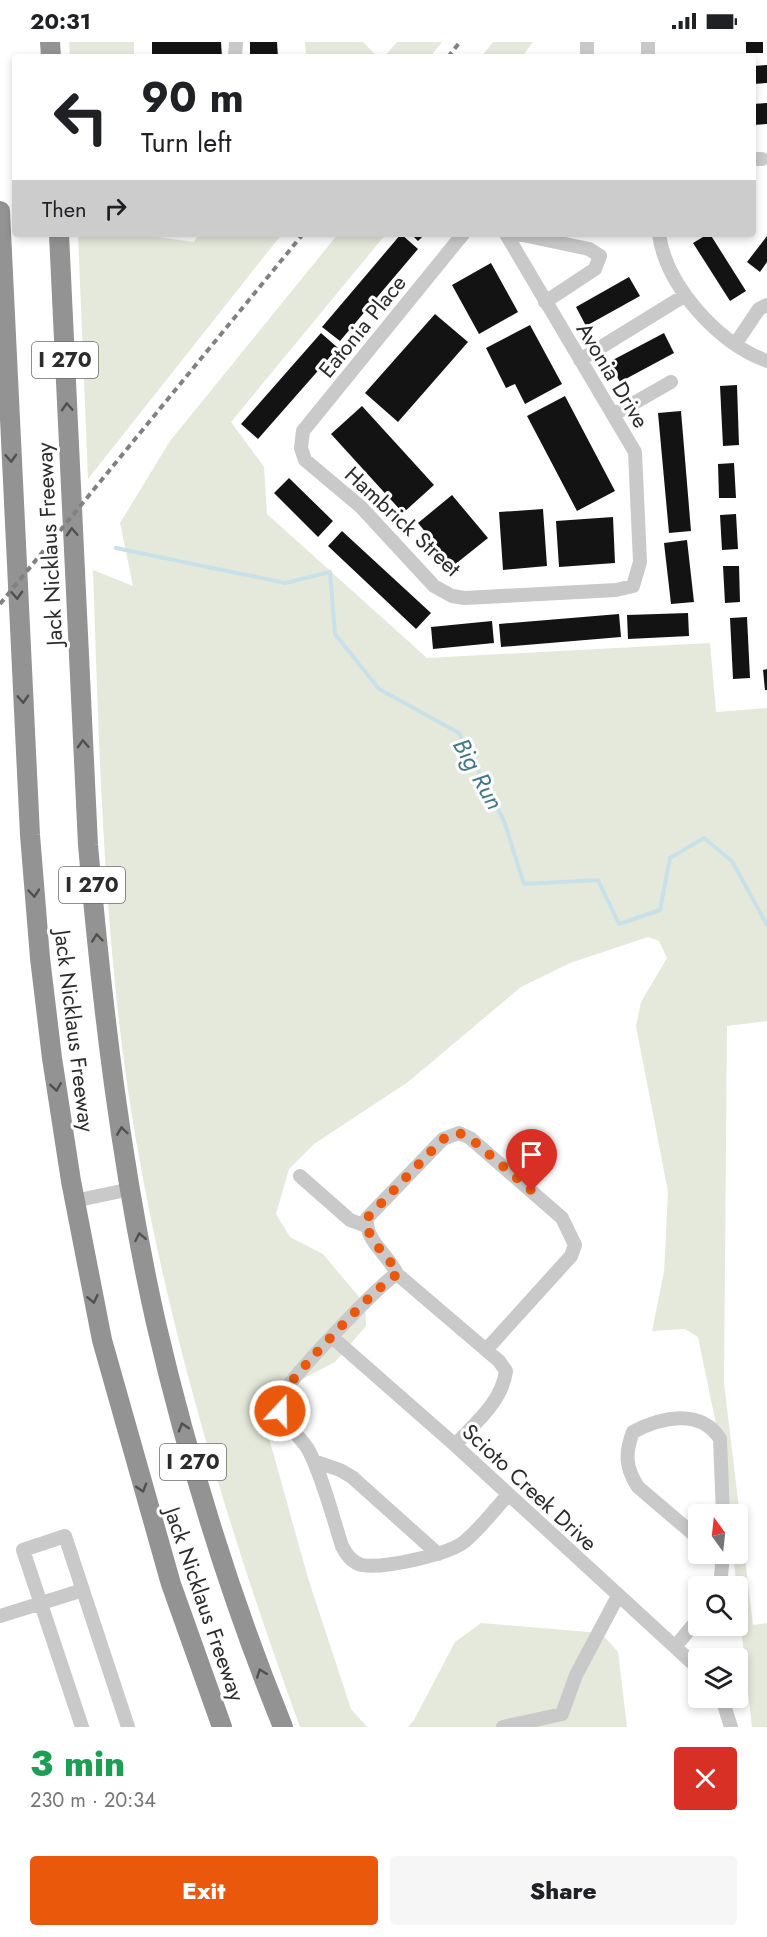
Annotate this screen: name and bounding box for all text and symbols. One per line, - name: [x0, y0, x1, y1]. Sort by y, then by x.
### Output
- text: 20:31: [30, 5, 91, 37]
- text: 90 m: [141, 67, 244, 128]
- icon: left: [42, 78, 120, 156]
- text: Turn left: [141, 123, 231, 162]
- icon: right: [99, 192, 132, 225]
- text: Then: [42, 193, 87, 225]
- street label: Eatonia Place: [311, 268, 413, 384]
- street label: Avonia Drive: [569, 316, 657, 434]
- road number: I 270: [32, 342, 98, 378]
- one-way arrow: [60, 403, 73, 412]
- street label: Jack Nicklaus Freeway: [28, 441, 70, 649]
- one-way arrow: [5, 454, 18, 463]
- street label: Hambrick Street: [338, 459, 469, 584]
- one-way arrow: [66, 528, 79, 537]
- one-way arrow: [11, 591, 24, 600]
- one-way arrow: [16, 694, 29, 703]
- water label: Big Run: [444, 732, 512, 816]
- one-way arrow: [77, 739, 90, 748]
- road number: I 270: [59, 867, 125, 903]
- one-way arrow: [27, 889, 40, 898]
- street label: Jack Nicklaus Freeway: [46, 925, 103, 1134]
- one-way arrow: [91, 934, 104, 943]
- one-way arrow: [50, 1082, 62, 1092]
- one-way arrow: [117, 1127, 129, 1136]
- pin: [506, 1129, 557, 1191]
- icon: arrive: [515, 1138, 548, 1171]
- one-way arrow: [134, 1232, 147, 1242]
- one-way arrow: [86, 1294, 99, 1304]
- position arrow: [248, 1379, 312, 1443]
- street label: Scioto Creek Drive: [455, 1416, 605, 1558]
- one-way arrow: [178, 1422, 190, 1433]
- road number: I 270: [160, 1444, 226, 1480]
- one-way arrow: [135, 1482, 147, 1493]
- street label: Jack Nicklaus Freeway: [156, 1500, 253, 1706]
- north arrow: [688, 1504, 748, 1564]
- map controls: [688, 1504, 748, 1708]
- button: search: [688, 1576, 748, 1636]
- button: layers: [688, 1648, 748, 1708]
- one-way arrow: [256, 1668, 269, 1678]
- text: 3 min: [30, 1737, 125, 1789]
- button: close: [674, 1747, 737, 1810]
- text: 230 m · 20:34: [30, 1786, 156, 1815]
- button: Exit: [30, 1856, 378, 1925]
- button: Share: [390, 1856, 737, 1925]

